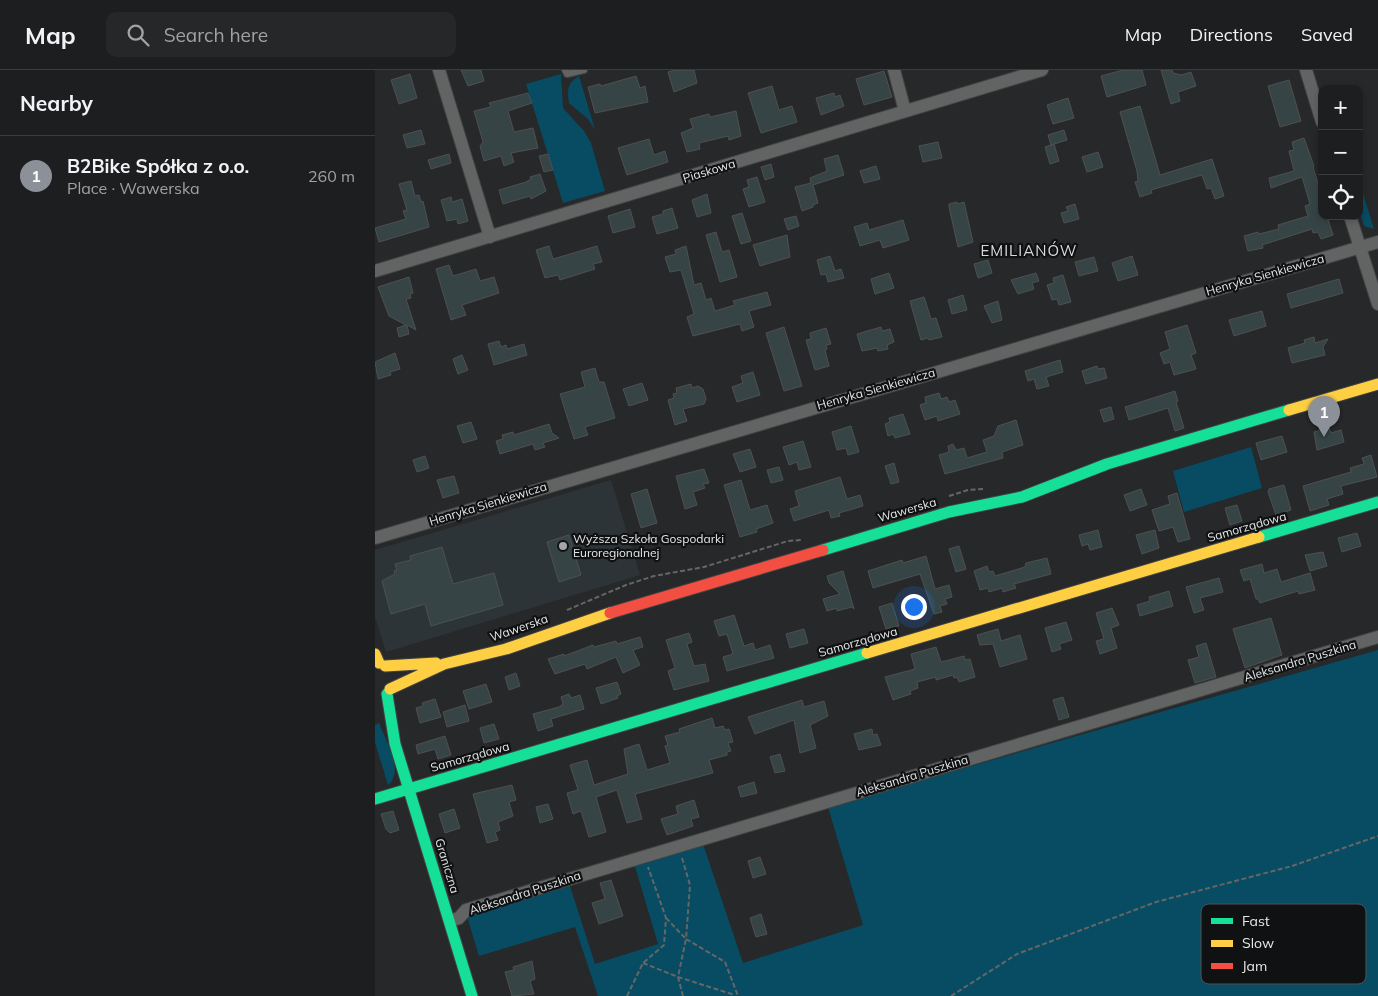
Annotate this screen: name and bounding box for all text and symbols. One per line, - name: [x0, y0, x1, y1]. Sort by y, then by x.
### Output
- search box: [106, 12, 456, 57]
- text: Map: [25, 20, 76, 50]
- icon: search: [124, 21, 152, 49]
- text: Search here: [164, 23, 268, 47]
- text: Map: [1125, 23, 1162, 46]
- text: Directions: [1190, 23, 1273, 46]
- text: Saved: [1301, 23, 1353, 46]
- map controls: [1318, 85, 1363, 220]
- button: +: [1318, 85, 1363, 130]
- text: Nearby: [20, 90, 93, 116]
- button: −: [1318, 130, 1363, 175]
- text: B2Bike Spółka z o.o.: [67, 154, 249, 178]
- street label: Piaskowa: [681, 155, 737, 186]
- text: 1: [31, 166, 41, 186]
- text: 260 m: [308, 166, 355, 186]
- button: locate: [1318, 175, 1363, 220]
- text: Place · Wawerska: [67, 178, 200, 198]
- district label: EMILIANÓW: [981, 241, 1077, 260]
- street label: Henryka Sienkiewicza: [1204, 250, 1326, 299]
- street label: Henryka Sienkiewicza: [815, 364, 937, 413]
- pin: 1: [1308, 396, 1340, 437]
- street label: Henryka Sienkiewicza: [427, 478, 549, 529]
- street label: Wawerska: [876, 494, 938, 525]
- street label: Samorządowa: [1206, 508, 1288, 545]
- place label: Wyższa Szkoła Gospodarki Euroregionalnej: [573, 531, 724, 560]
- marker: Wyższa Szkoła Gospodarki Euroregionalnej: [557, 540, 569, 552]
- your location: [901, 594, 927, 620]
- street label: Wawerska: [488, 611, 550, 644]
- street label: Samorządowa: [817, 623, 899, 660]
- street label: Aleksandra Puszkina: [1242, 636, 1358, 685]
- street label: Samorządowa: [429, 738, 511, 775]
- street label: Aleksandra Puszkina: [854, 751, 970, 800]
- street label: Graniczna: [432, 837, 463, 895]
- street label: Aleksandra Puszkina: [467, 867, 582, 918]
- legend: [1201, 904, 1366, 984]
- text: Fast: [1242, 912, 1270, 930]
- text: Slow: [1242, 934, 1274, 952]
- text: Jam: [1242, 957, 1267, 975]

